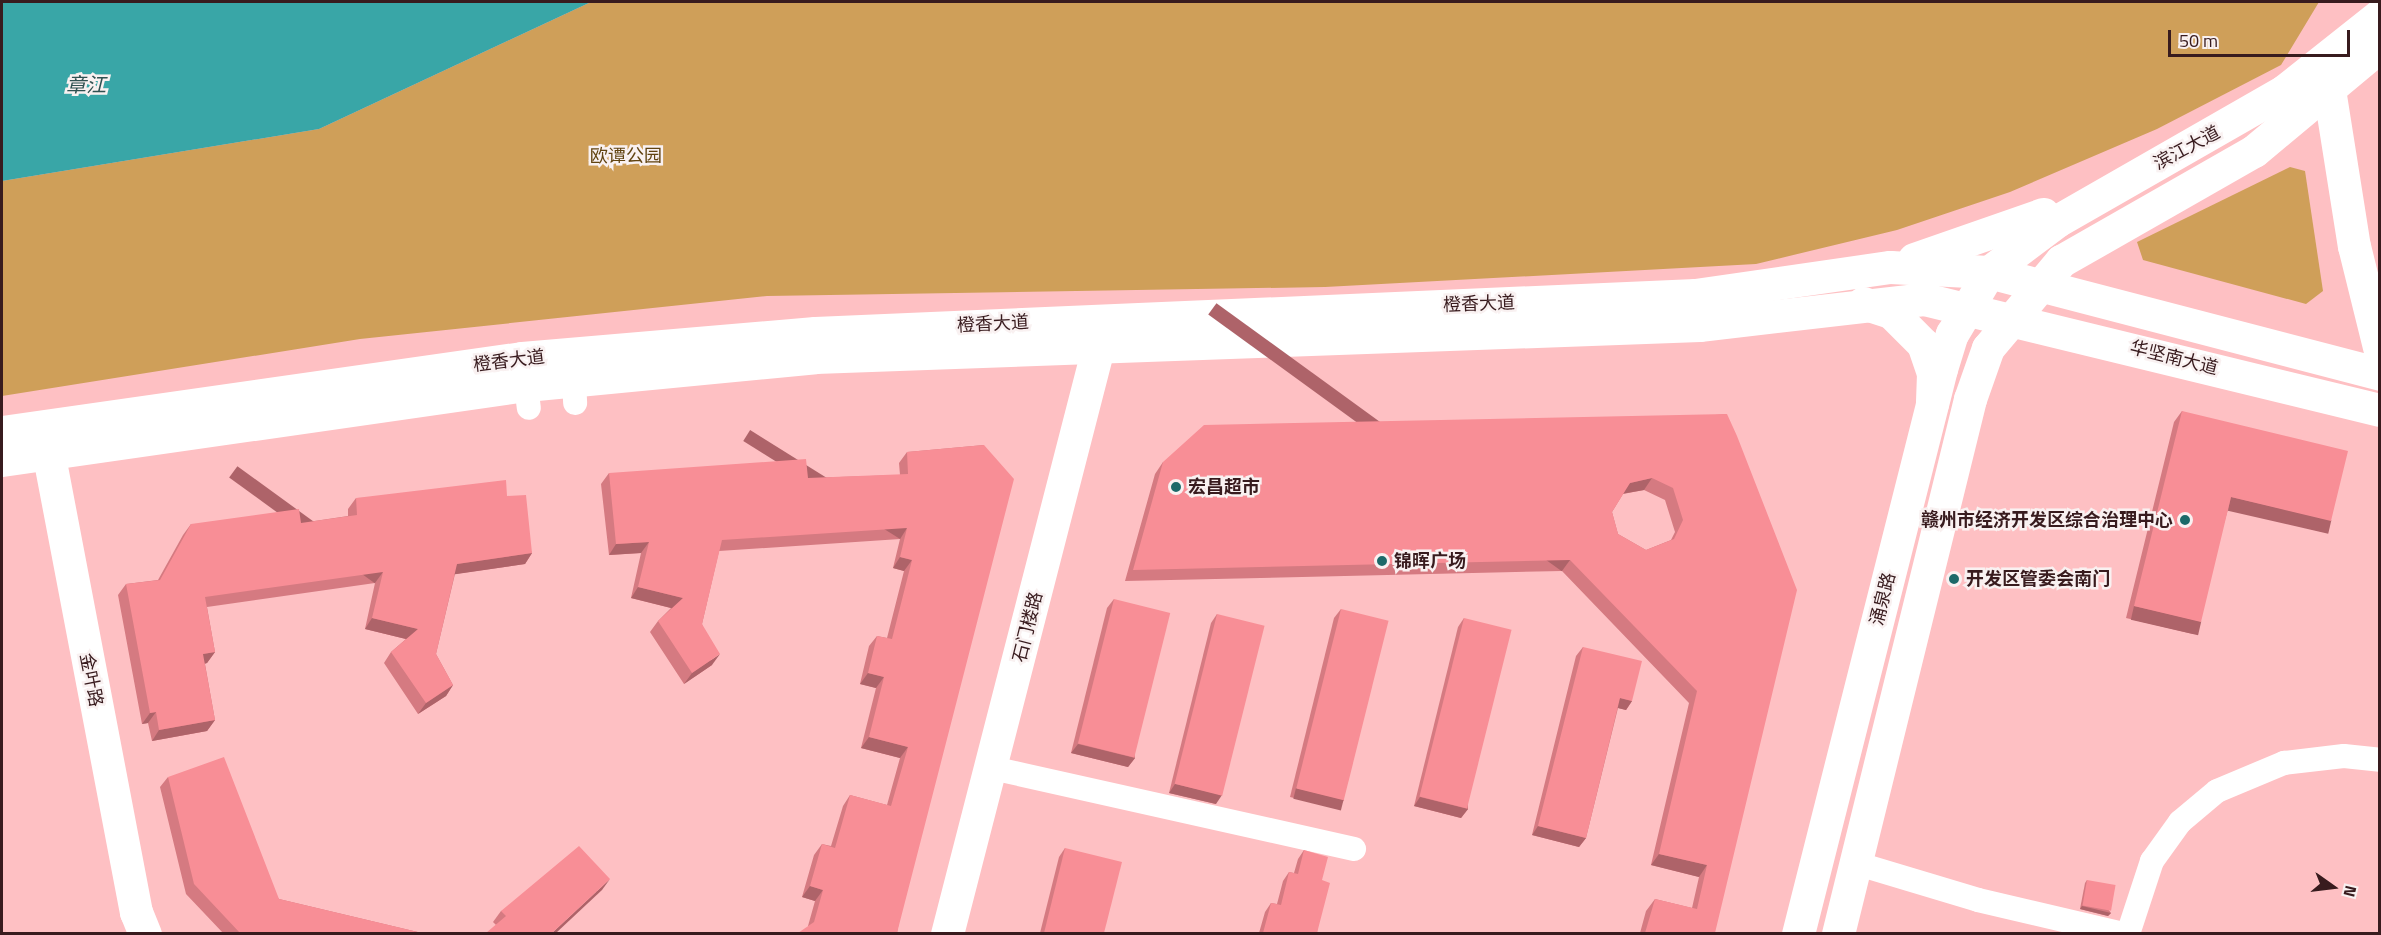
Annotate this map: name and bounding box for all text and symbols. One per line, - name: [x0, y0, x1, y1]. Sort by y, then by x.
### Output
- scale bar: [2171, 18, 2352, 56]
- text: 50 m: [2179, 27, 2218, 54]
- water label: 章江: [66, 72, 106, 96]
- street label: 滨江大道: [2150, 122, 2224, 174]
- park label: 欧谭公园: [590, 145, 662, 167]
- street label: 橙香大道: [1443, 292, 1515, 316]
- street label: 橙香大道: [956, 311, 1030, 337]
- street label: 华坚南大道: [2128, 337, 2220, 379]
- street label: 橙香大道: [472, 346, 546, 376]
- place label: 宏昌超市: [1188, 476, 1260, 498]
- marker: 宏昌超市: [1169, 480, 1183, 494]
- place label: 赣州市经济开发区综合治理中心: [1921, 509, 2173, 531]
- marker: 赣州市经济开发区综合治理中心: [2178, 513, 2192, 527]
- place label: 锦晖广场: [1394, 550, 1466, 572]
- marker: 锦晖广场: [1375, 554, 1389, 568]
- place label: 开发区管委会南门: [1966, 568, 2110, 590]
- street label: 涌泉路: [1866, 570, 1900, 628]
- marker: 开发区管委会南门: [1947, 572, 1961, 586]
- street label: 石门楼路: [1009, 589, 1047, 665]
- street label: 金叶路: [75, 651, 107, 709]
- north arrow: [2303, 857, 2363, 917]
- text: N: [2337, 883, 2363, 900]

